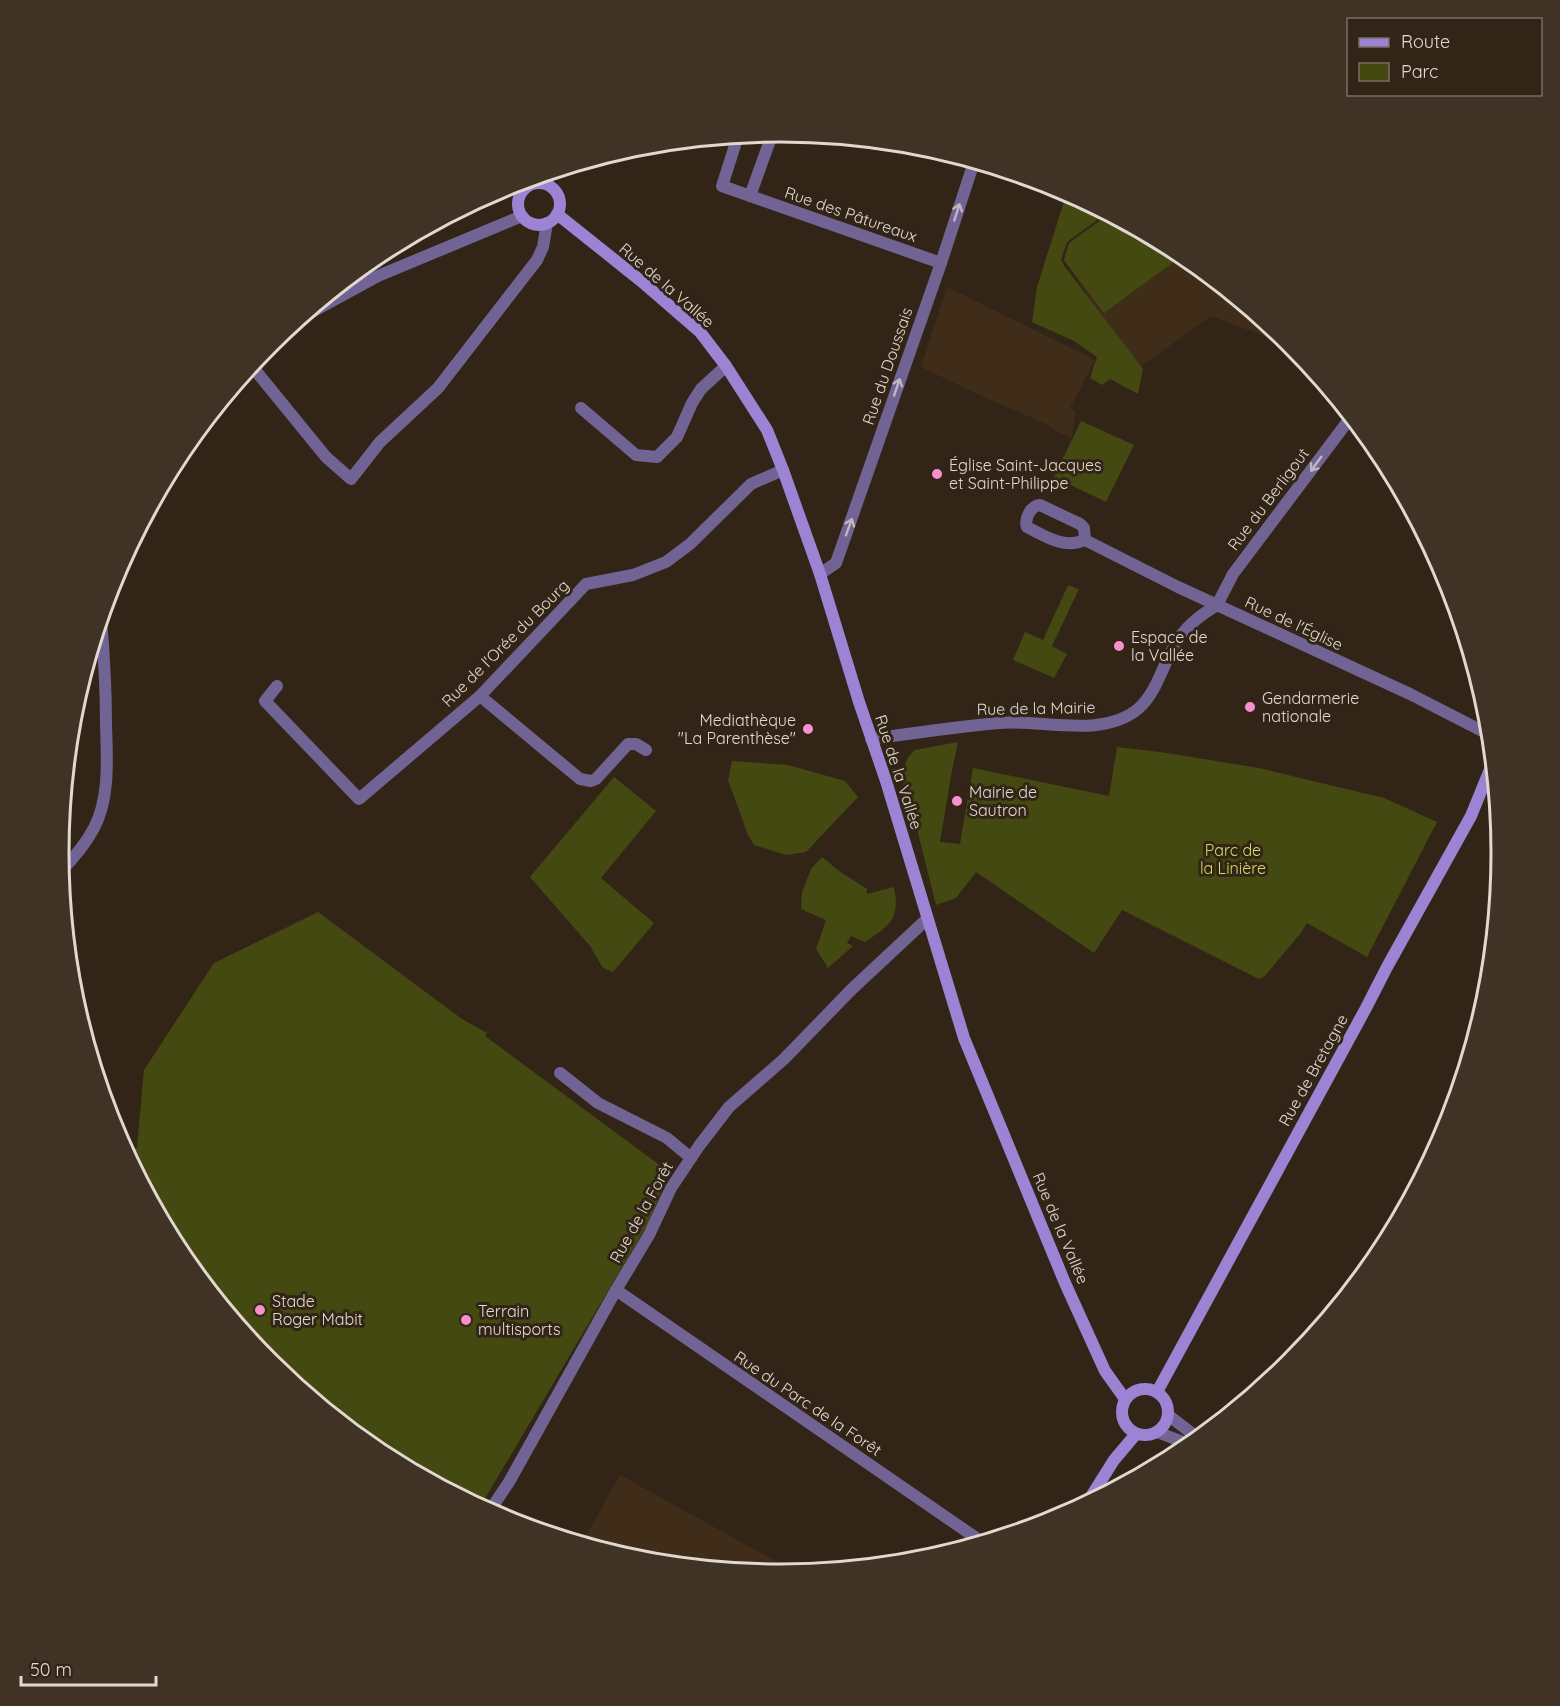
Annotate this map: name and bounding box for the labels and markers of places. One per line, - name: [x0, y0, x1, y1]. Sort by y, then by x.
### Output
- place label: Église Saint-Jacques et Saint-Philippe: [949, 455, 1102, 493]
- marker: Église Saint-Jacques et Saint-Philippe: [930, 467, 944, 481]
- place label: Espace de la Vallée: [1131, 627, 1207, 665]
- marker: Espace de la Vallée: [1112, 639, 1126, 653]
- place label: Gendarmerie nationale: [1262, 688, 1359, 726]
- marker: Gendarmerie nationale: [1243, 700, 1257, 714]
- place label: Mediathèque "La Parenthèse": [678, 710, 796, 748]
- marker: Mediathèque "La Parenthèse": [801, 722, 815, 736]
- place label: Mairie de Sautron: [969, 782, 1037, 820]
- marker: Mairie de Sautron: [950, 794, 964, 808]
- place label: Stade Roger Mabit: [272, 1291, 363, 1329]
- place label: Terrain multisports: [478, 1301, 560, 1339]
- marker: Stade Roger Mabit: [253, 1303, 267, 1317]
- marker: Terrain multisports: [459, 1313, 473, 1327]

